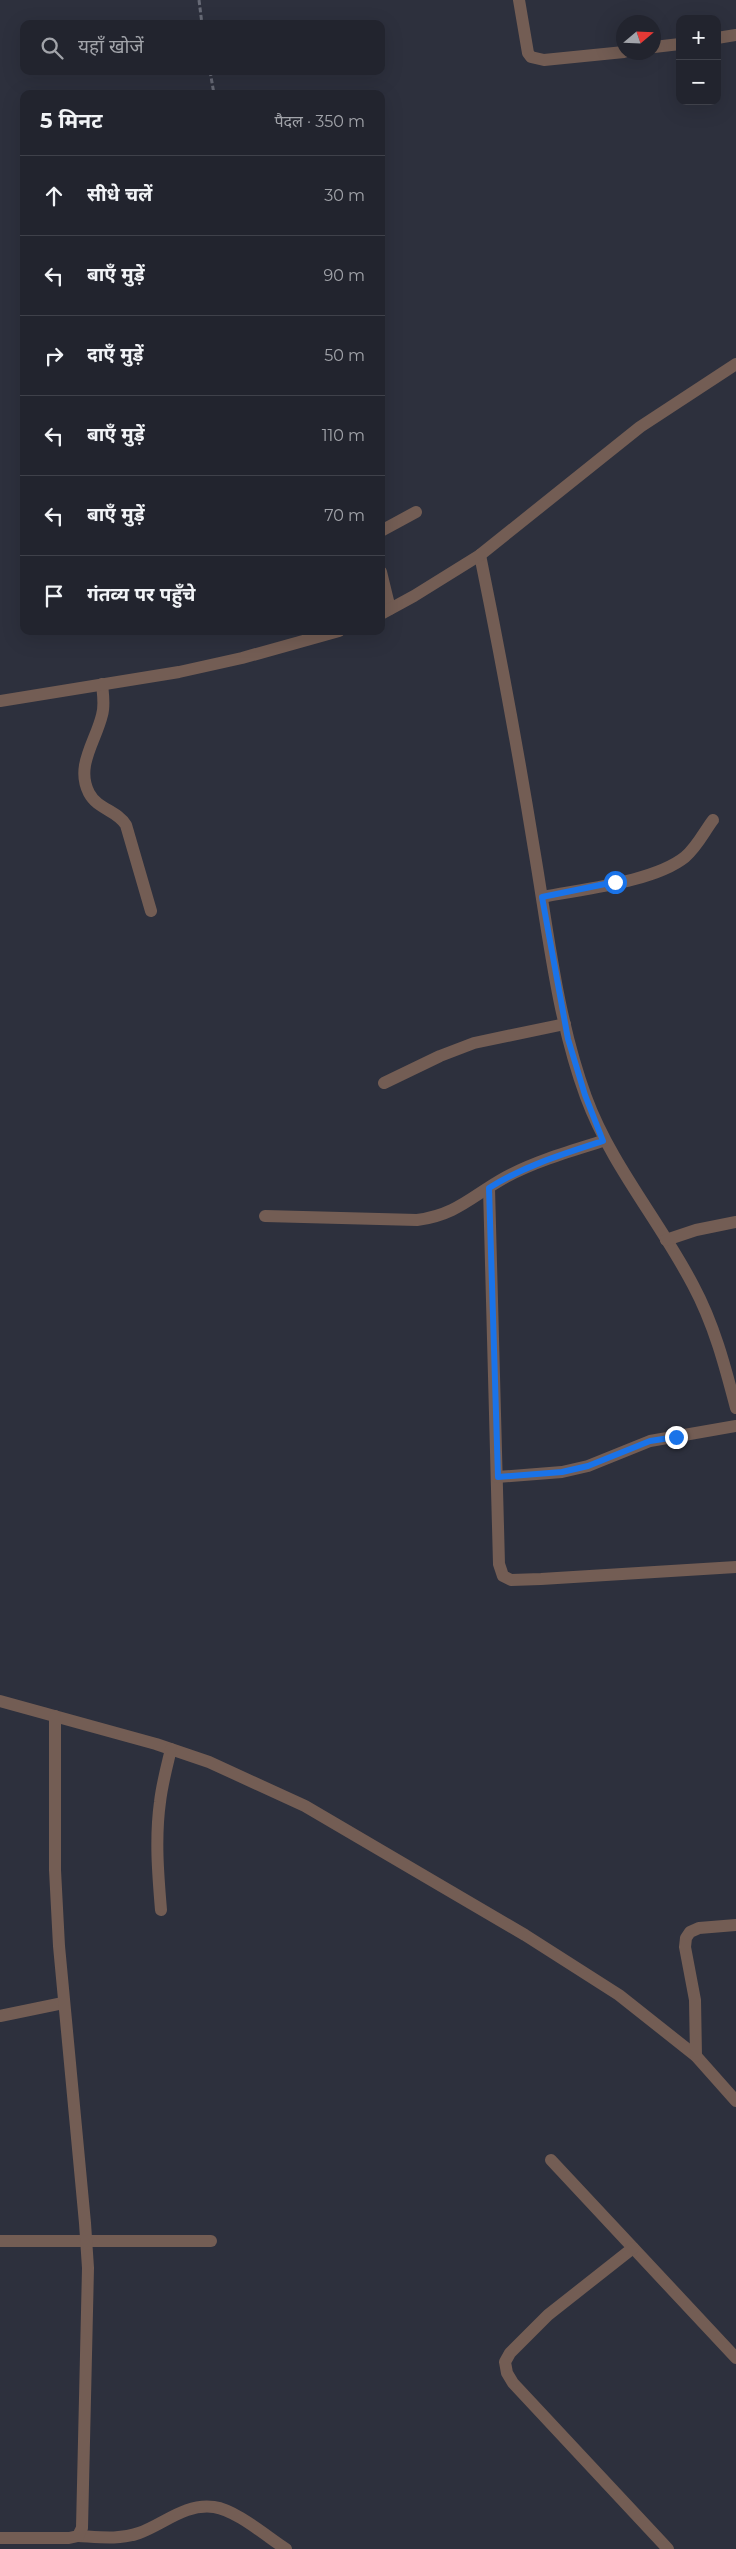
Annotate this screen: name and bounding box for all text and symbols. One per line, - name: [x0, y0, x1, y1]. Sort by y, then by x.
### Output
- north arrow: [616, 15, 661, 60]
- map controls: [676, 15, 721, 105]
- button: +: [676, 15, 721, 60]
- search box: [20, 20, 385, 75]
- icon: search: [38, 34, 66, 62]
- text: यहाँ खोजें: [78, 35, 144, 58]
- button: −: [676, 60, 721, 105]
- text: 5 मिनट: [40, 108, 103, 133]
- text: पैदल · 350 m: [274, 112, 365, 131]
- icon: ahead: [40, 182, 68, 210]
- text: सीधे चलें: [87, 183, 152, 206]
- text: 30 m: [324, 186, 365, 205]
- icon: left: [40, 262, 68, 290]
- text: बाएँ मुड़ें: [87, 263, 144, 286]
- text: 90 m: [323, 266, 365, 285]
- icon: right: [40, 342, 68, 370]
- text: दाएँ मुड़ें: [87, 343, 143, 366]
- text: 50 m: [324, 346, 365, 365]
- icon: left: [40, 422, 68, 450]
- text: बाएँ मुड़ें: [87, 423, 144, 446]
- text: 110 m: [322, 426, 365, 445]
- icon: left: [40, 502, 68, 530]
- text: बाएँ मुड़ें: [87, 503, 144, 526]
- text: 70 m: [324, 506, 365, 525]
- icon: arrive: [40, 582, 68, 610]
- text: गंतव्य पर पहुँचे: [87, 583, 195, 606]
- route start: [604, 871, 627, 894]
- route end: [665, 1426, 688, 1449]

